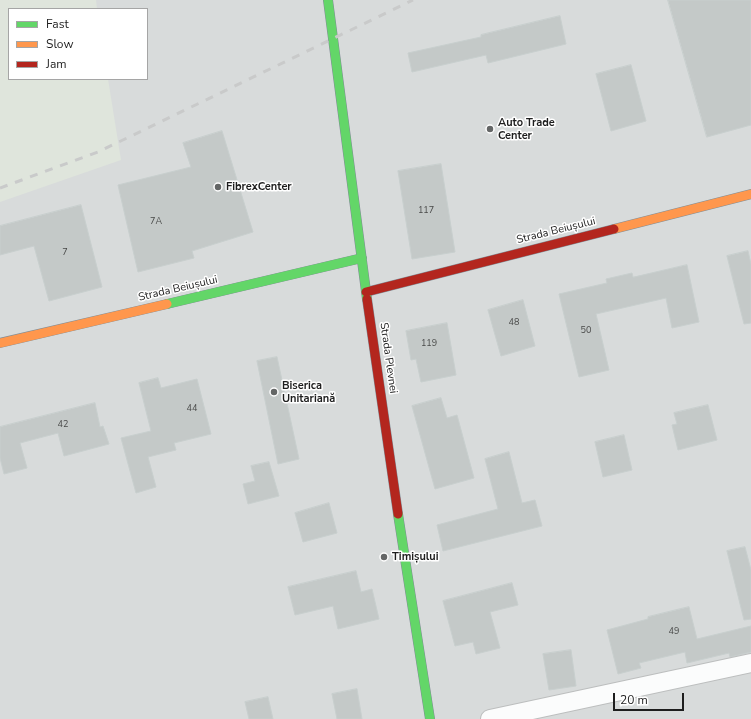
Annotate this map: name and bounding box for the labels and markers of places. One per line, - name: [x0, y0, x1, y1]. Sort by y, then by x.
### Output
- place label: Auto Trade Center: [498, 116, 555, 142]
- marker: Auto Trade Center: [485, 124, 495, 134]
- place label: FibrexCenter: [226, 180, 292, 194]
- marker: FibrexCenter: [213, 182, 223, 192]
- place label: Biserica Unitariană: [282, 379, 335, 405]
- marker: Biserica Unitariană: [269, 387, 279, 397]
- place label: Timișului: [392, 550, 439, 564]
- marker: Timișului: [379, 552, 389, 562]

